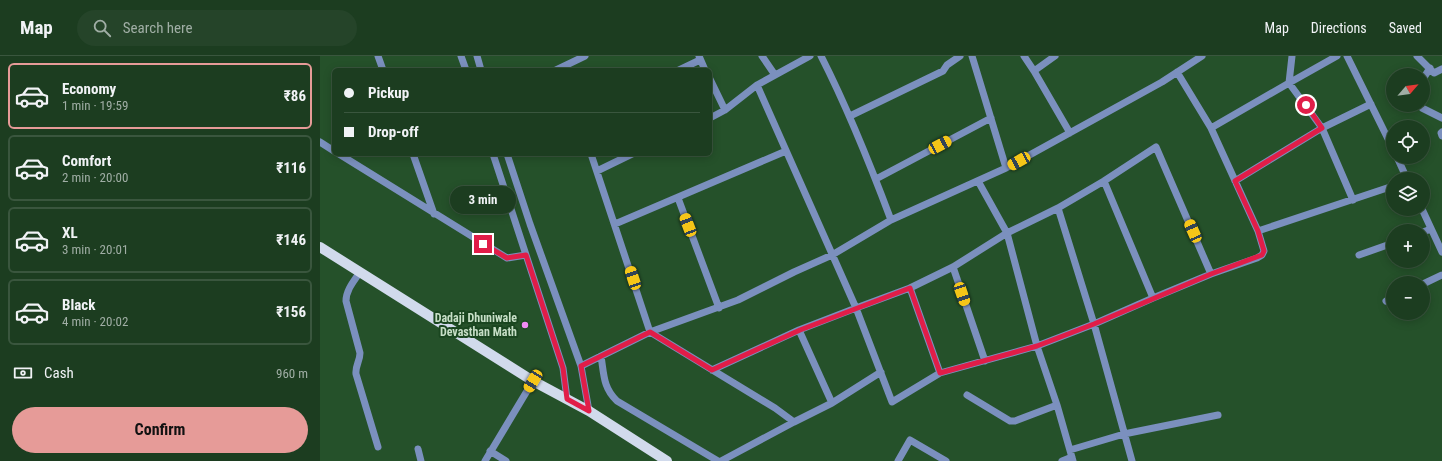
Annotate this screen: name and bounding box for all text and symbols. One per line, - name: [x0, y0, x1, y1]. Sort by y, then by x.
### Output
- search box: [77, 10, 357, 46]
- text: Map: [20, 16, 53, 39]
- icon: search: [91, 17, 113, 39]
- text: Search here: [123, 19, 193, 37]
- text: Map: [1265, 20, 1289, 36]
- text: Directions: [1311, 20, 1367, 36]
- text: Saved: [1389, 20, 1422, 36]
- north arrow: [1386, 68, 1430, 112]
- map controls: [1386, 68, 1430, 320]
- icon: car: [14, 78, 50, 114]
- text: Economy: [62, 80, 116, 98]
- text: Pickup: [368, 84, 409, 102]
- text: ₹86: [284, 87, 306, 105]
- route start: [1297, 96, 1315, 114]
- text: 1 min · 19:59: [62, 98, 128, 113]
- button: locate: [1386, 120, 1430, 164]
- text: Drop-off: [368, 123, 419, 141]
- car: [927, 134, 953, 156]
- icon: car: [14, 150, 50, 186]
- car: [1006, 150, 1032, 172]
- text: Comfort: [62, 152, 111, 170]
- text: ₹116: [276, 159, 306, 177]
- text: 2 min · 20:00: [62, 170, 128, 185]
- button: layers: [1386, 172, 1430, 216]
- callout: 3 min: [450, 186, 516, 214]
- text: 3 min: [469, 192, 497, 207]
- car: [678, 212, 698, 238]
- car: [1183, 218, 1203, 244]
- icon: car: [14, 222, 50, 258]
- text: XL: [62, 224, 78, 242]
- button: +: [1386, 224, 1430, 268]
- text: ₹146: [276, 231, 306, 249]
- route end: [474, 235, 492, 253]
- text: 3 min · 20:01: [62, 242, 128, 257]
- car: [624, 265, 642, 291]
- button: −: [1386, 276, 1430, 320]
- car: [952, 281, 972, 307]
- icon: car: [14, 294, 50, 330]
- text: Black: [62, 296, 95, 314]
- text: ₹156: [276, 303, 306, 321]
- place label: Dadaji Dhuniwale Devasthan Math: [435, 311, 517, 339]
- text: 4 min · 20:02: [62, 314, 128, 329]
- marker: Dadaji Dhuniwale Devasthan Math: [520, 320, 530, 330]
- icon: cash: [12, 362, 34, 384]
- text: Cash: [44, 364, 74, 382]
- text: 960 m: [276, 366, 308, 381]
- car: [522, 368, 544, 394]
- button: Confirm: [12, 407, 308, 453]

